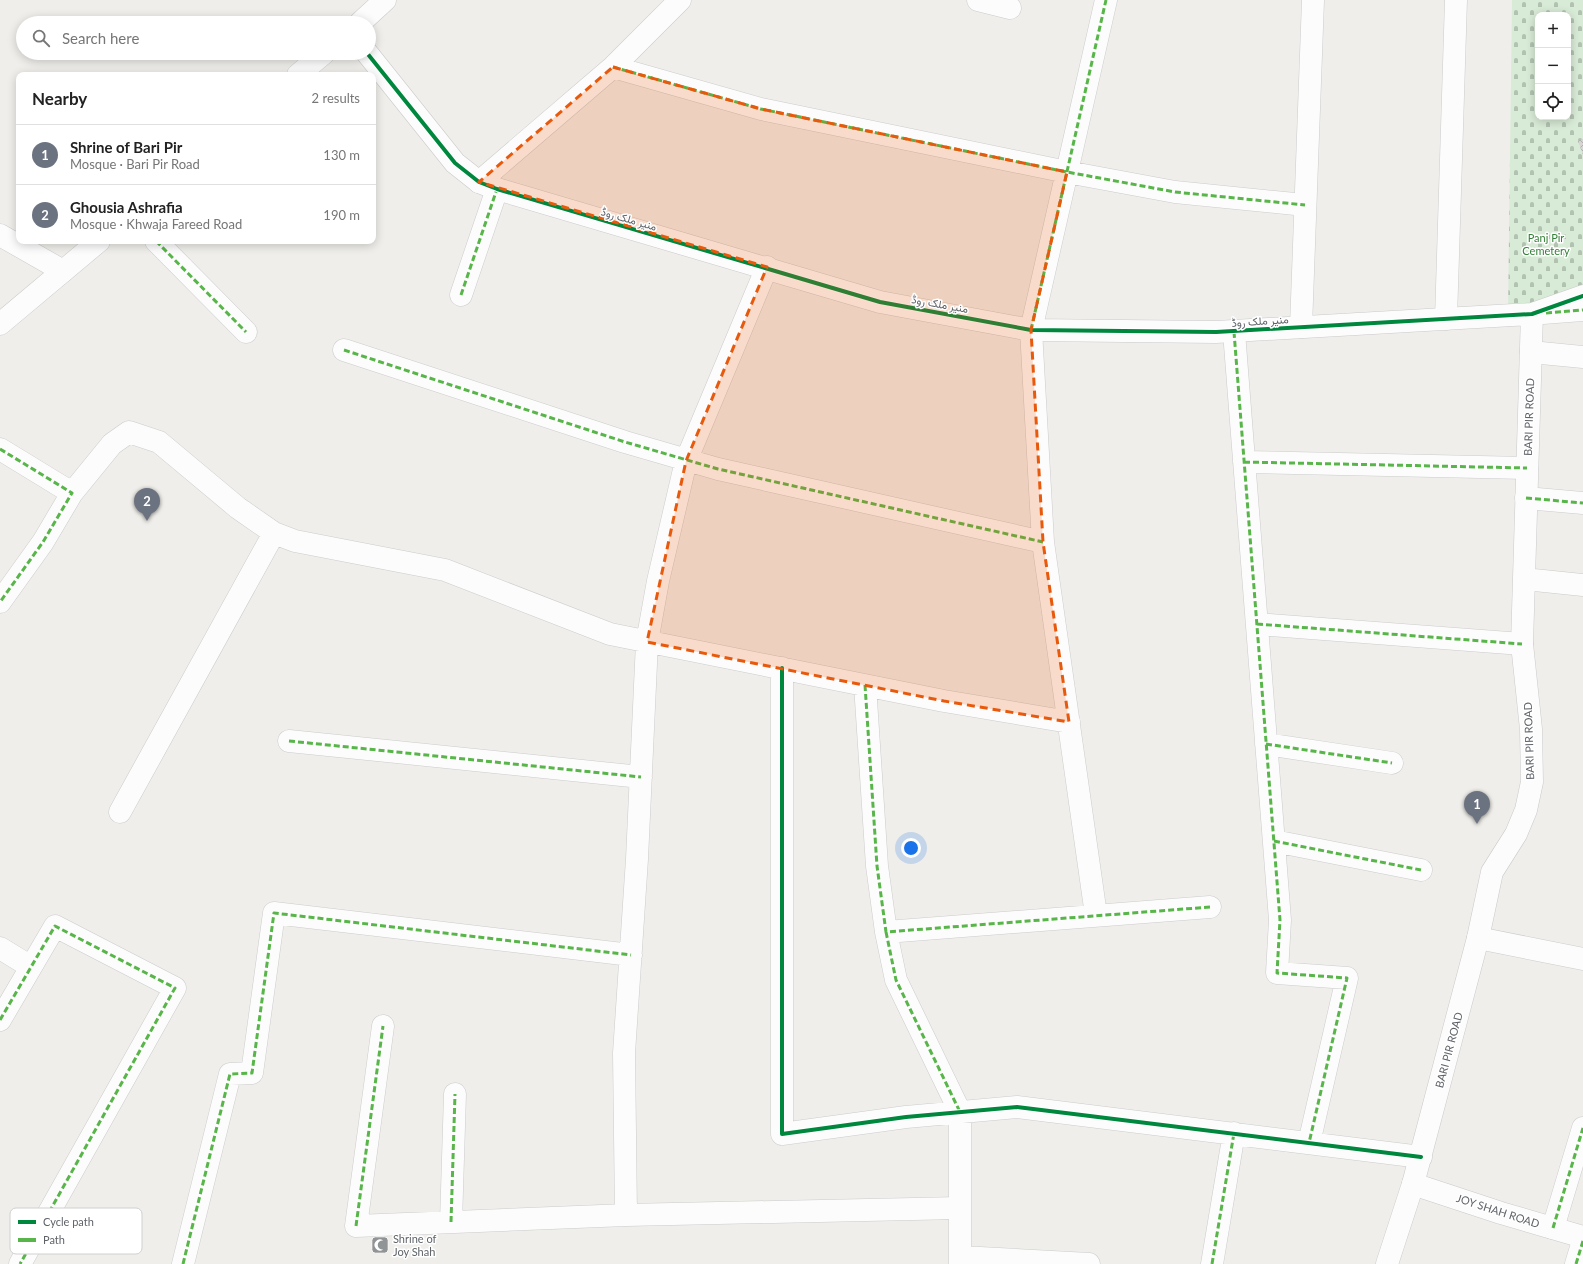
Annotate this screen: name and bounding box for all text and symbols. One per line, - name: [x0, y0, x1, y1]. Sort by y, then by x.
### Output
- map controls: [1535, 12, 1571, 120]
- button: +: [1535, 12, 1571, 48]
- search box: [16, 16, 376, 60]
- icon: search: [30, 27, 52, 49]
- text: Search here: [62, 29, 139, 47]
- button: −: [1535, 48, 1571, 84]
- button: locate: [1535, 84, 1571, 120]
- text: Nearby: [32, 88, 87, 109]
- text: 2 results: [312, 90, 360, 106]
- text: Shrine of Bari Pir: [70, 138, 182, 156]
- text: 1: [41, 147, 49, 163]
- text: 130 m: [323, 147, 360, 163]
- text: Mosque · Bari Pir Road: [70, 156, 200, 172]
- text: Ghousia Ashrafia: [70, 198, 183, 216]
- street label: منیر ملک روڈ: [600, 204, 659, 234]
- text: 2: [41, 207, 49, 223]
- text: 190 m: [323, 207, 360, 223]
- text: Mosque · Khwaja Fareed Road: [70, 216, 242, 232]
- park label: Panj Pir Cemetery: [1522, 231, 1570, 257]
- street label: منیر ملک روڈ: [911, 292, 970, 316]
- street label: منیر ملک روڈ: [1231, 312, 1289, 330]
- street label: BARI PIR ROAD: [1521, 378, 1536, 456]
- pin: 2: [134, 488, 160, 521]
- street label: BARI PIR ROAD: [1521, 702, 1536, 780]
- pin: 1: [1464, 791, 1490, 824]
- your location: [901, 838, 921, 858]
- street label: BARI PIR ROAD: [1432, 1011, 1465, 1089]
- street label: JOY SHAH ROAD: [1455, 1191, 1541, 1230]
- legend: [10, 1208, 142, 1254]
- text: Cycle path: [43, 1215, 94, 1228]
- place label: Shrine of Joy Shah: [393, 1232, 437, 1258]
- text: Path: [43, 1233, 65, 1246]
- mosque icon: Shrine of Joy Shah: [370, 1235, 390, 1255]

